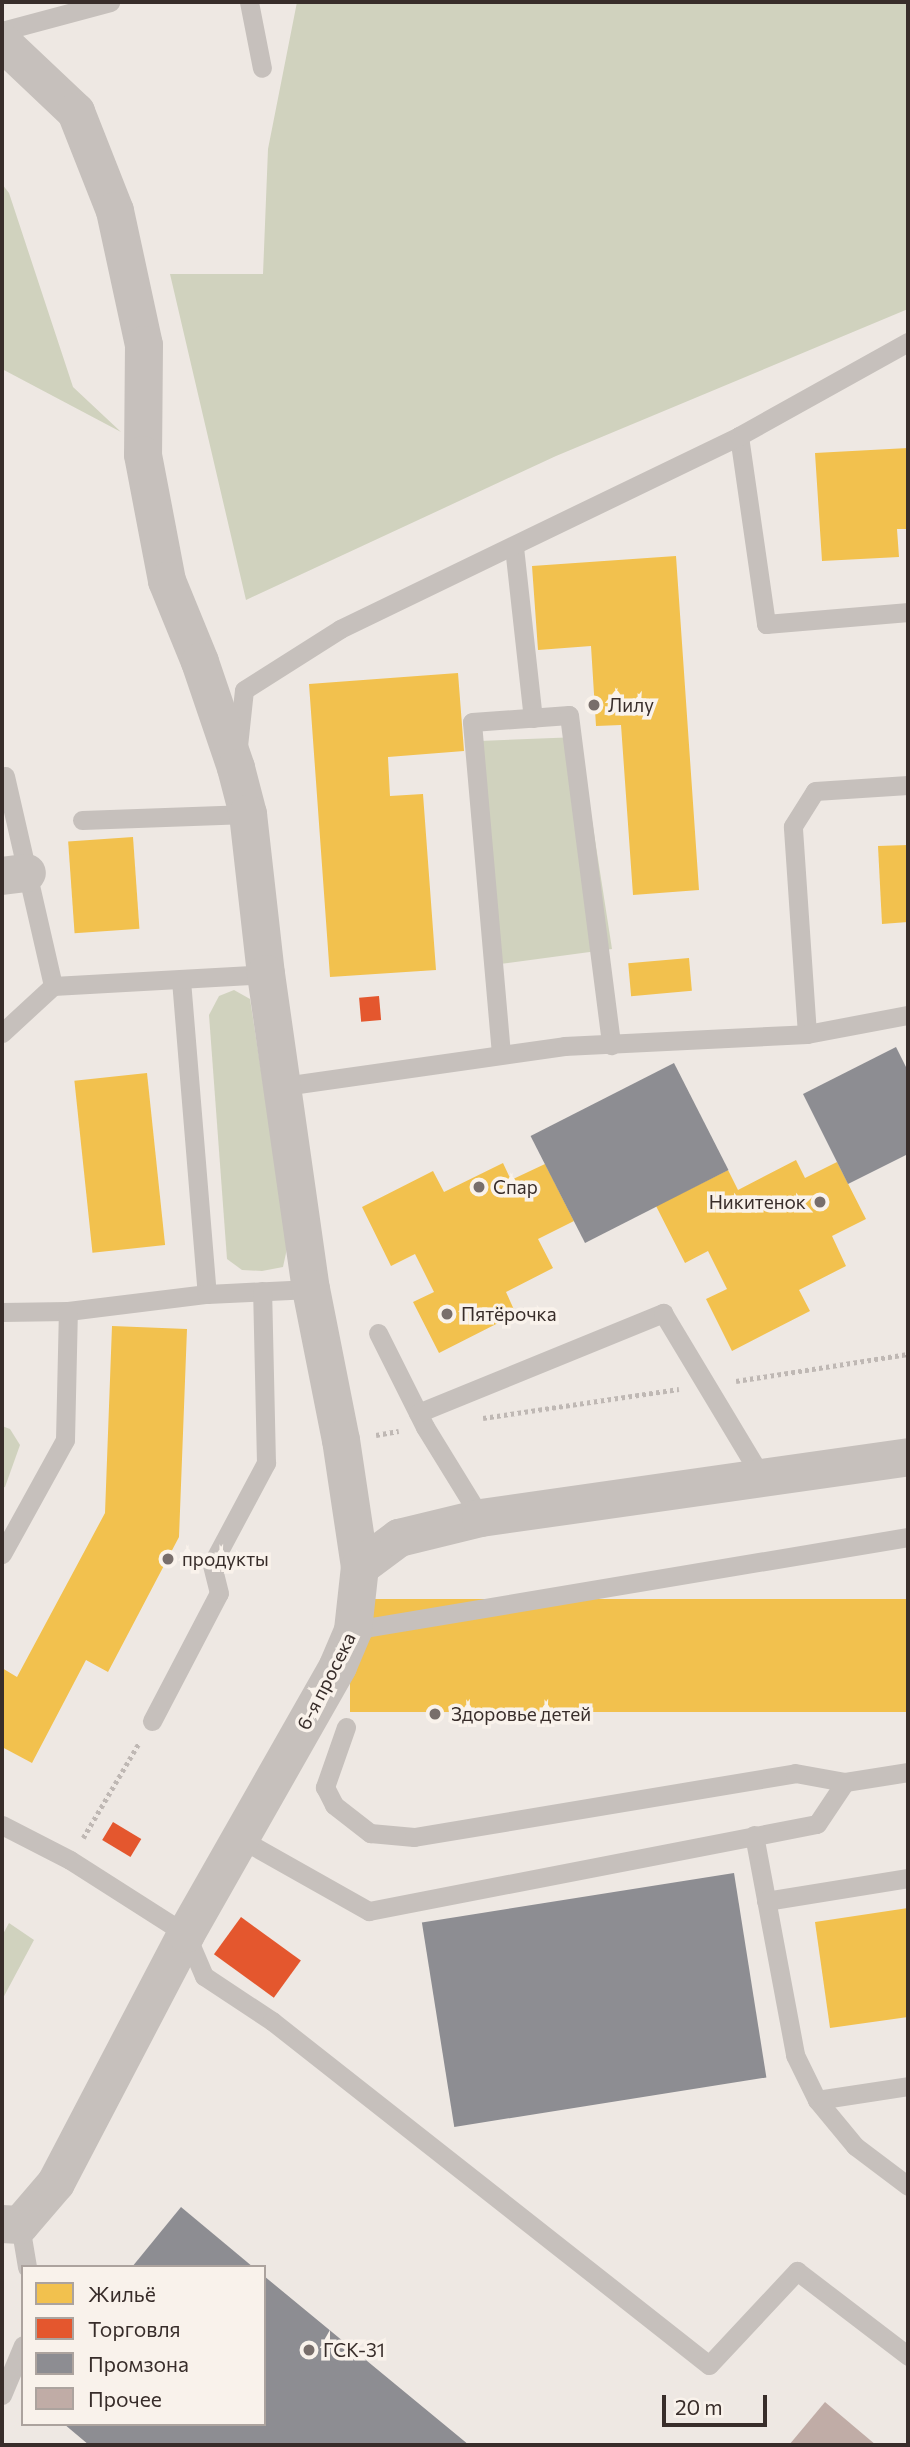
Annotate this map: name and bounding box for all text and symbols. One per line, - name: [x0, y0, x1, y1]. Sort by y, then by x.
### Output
- place label: Лилу: [608, 694, 654, 716]
- marker: Лилу: [586, 697, 602, 713]
- place label: Спар: [493, 1176, 538, 1198]
- marker: Спар: [471, 1179, 487, 1195]
- place label: Никитенок: [709, 1191, 806, 1213]
- marker: Никитенок: [812, 1194, 828, 1210]
- place label: Пятёрочка: [461, 1303, 557, 1325]
- marker: Пятёрочка: [439, 1306, 455, 1322]
- place label: продукты: [182, 1548, 269, 1570]
- marker: продукты: [160, 1551, 176, 1567]
- street label: 6-я просека: [292, 1629, 360, 1733]
- place label: Здоровье детей: [451, 1703, 591, 1725]
- marker: Здоровье детей: [425, 1704, 445, 1724]
- legend: [21, 2265, 266, 2426]
- text: Жильё: [88, 2281, 156, 2306]
- text: Торговля: [88, 2316, 181, 2341]
- place label: ГСК-31: [323, 2339, 385, 2361]
- marker: ГСК-31: [301, 2342, 317, 2358]
- text: Промзона: [88, 2351, 189, 2376]
- scale bar: [665, 2380, 770, 2424]
- text: Прочее: [88, 2386, 162, 2411]
- text: 20 m: [675, 2394, 723, 2419]

